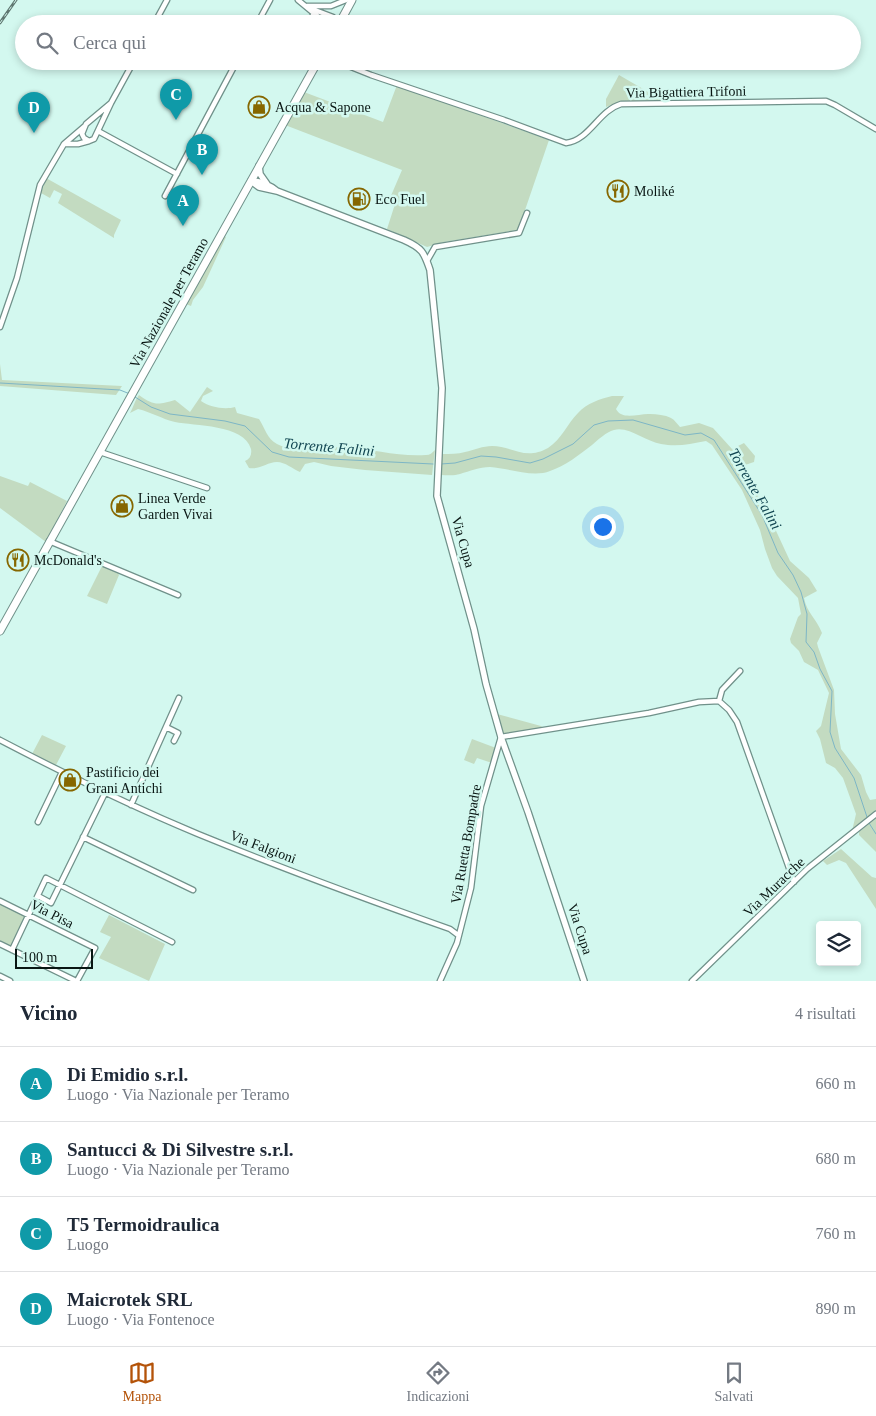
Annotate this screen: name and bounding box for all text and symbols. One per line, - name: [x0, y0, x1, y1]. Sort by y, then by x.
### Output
- search box: [15, 15, 861, 70]
- icon: search: [33, 29, 61, 57]
- text: Cerca qui: [73, 32, 146, 53]
- pin: C: [160, 79, 192, 120]
- street label: Via Bigattiera Trifoni: [626, 83, 746, 101]
- pin: D: [18, 92, 50, 133]
- shop icon: Acqua & Sapone: [247, 95, 271, 119]
- place label: Acqua & Sapone: [275, 100, 371, 115]
- pin: B: [186, 134, 218, 175]
- restaurant icon: Moliké: [606, 179, 630, 203]
- place label: Moliké: [634, 184, 674, 199]
- pin: A: [167, 185, 199, 226]
- fuel station icon: Eco Fuel: [347, 187, 371, 211]
- place label: Eco Fuel: [375, 192, 425, 207]
- street label: Via Nazionale per Teramo: [127, 235, 211, 371]
- water label: Torrente Falini: [283, 435, 375, 459]
- water label: Torrente Falini: [725, 446, 785, 532]
- place label: Linea Verde Garden Vivai: [138, 491, 213, 522]
- shop icon: Linea Verde Garden Vivai: [110, 494, 134, 518]
- your location: [590, 514, 616, 540]
- street label: Via Cupa: [449, 515, 478, 570]
- restaurant icon: McDonald's: [6, 548, 30, 572]
- place label: McDonald's: [34, 553, 102, 568]
- place label: Pastificio dei Grani Antichi: [86, 765, 163, 796]
- shop icon: Pastificio dei Grani Antichi: [58, 768, 82, 792]
- street label: Via Ruetta Bompadre: [448, 783, 484, 905]
- street label: Via Falgioni: [228, 828, 298, 867]
- street label: Via Muracche: [740, 854, 808, 920]
- street label: Via Pisa: [28, 897, 77, 932]
- street label: Via Cupa: [565, 902, 595, 957]
- map controls: [816, 921, 861, 966]
- button: layers: [816, 921, 861, 966]
- scale bar: [15, 946, 92, 969]
- text: 100 m: [22, 950, 57, 965]
- text: Vicino: [20, 1001, 78, 1025]
- text: 4 risultati: [795, 1005, 856, 1022]
- text: Di Emidio s.r.l.: [67, 1064, 188, 1085]
- text: A: [30, 1075, 42, 1092]
- text: 660 m: [816, 1075, 856, 1092]
- text: Luogo · Via Nazionale per Teramo: [67, 1086, 290, 1103]
- text: Santucci & Di Silvestre s.r.l.: [67, 1139, 293, 1160]
- text: B: [31, 1150, 41, 1167]
- text: 680 m: [816, 1150, 856, 1167]
- text: Luogo · Via Nazionale per Teramo: [67, 1161, 290, 1178]
- text: T5 Termoidraulica: [67, 1214, 220, 1235]
- text: C: [30, 1225, 42, 1242]
- text: 760 m: [816, 1225, 856, 1242]
- text: Luogo: [67, 1236, 109, 1253]
- text: Maicrotek SRL: [67, 1289, 193, 1310]
- text: D: [30, 1300, 42, 1317]
- text: 890 m: [816, 1300, 856, 1317]
- text: Luogo · Via Fontenoce: [67, 1311, 215, 1328]
- tab: Mappa: [123, 1359, 161, 1405]
- tab: Indicazioni: [407, 1359, 469, 1405]
- tab: Salvati: [715, 1359, 753, 1405]

